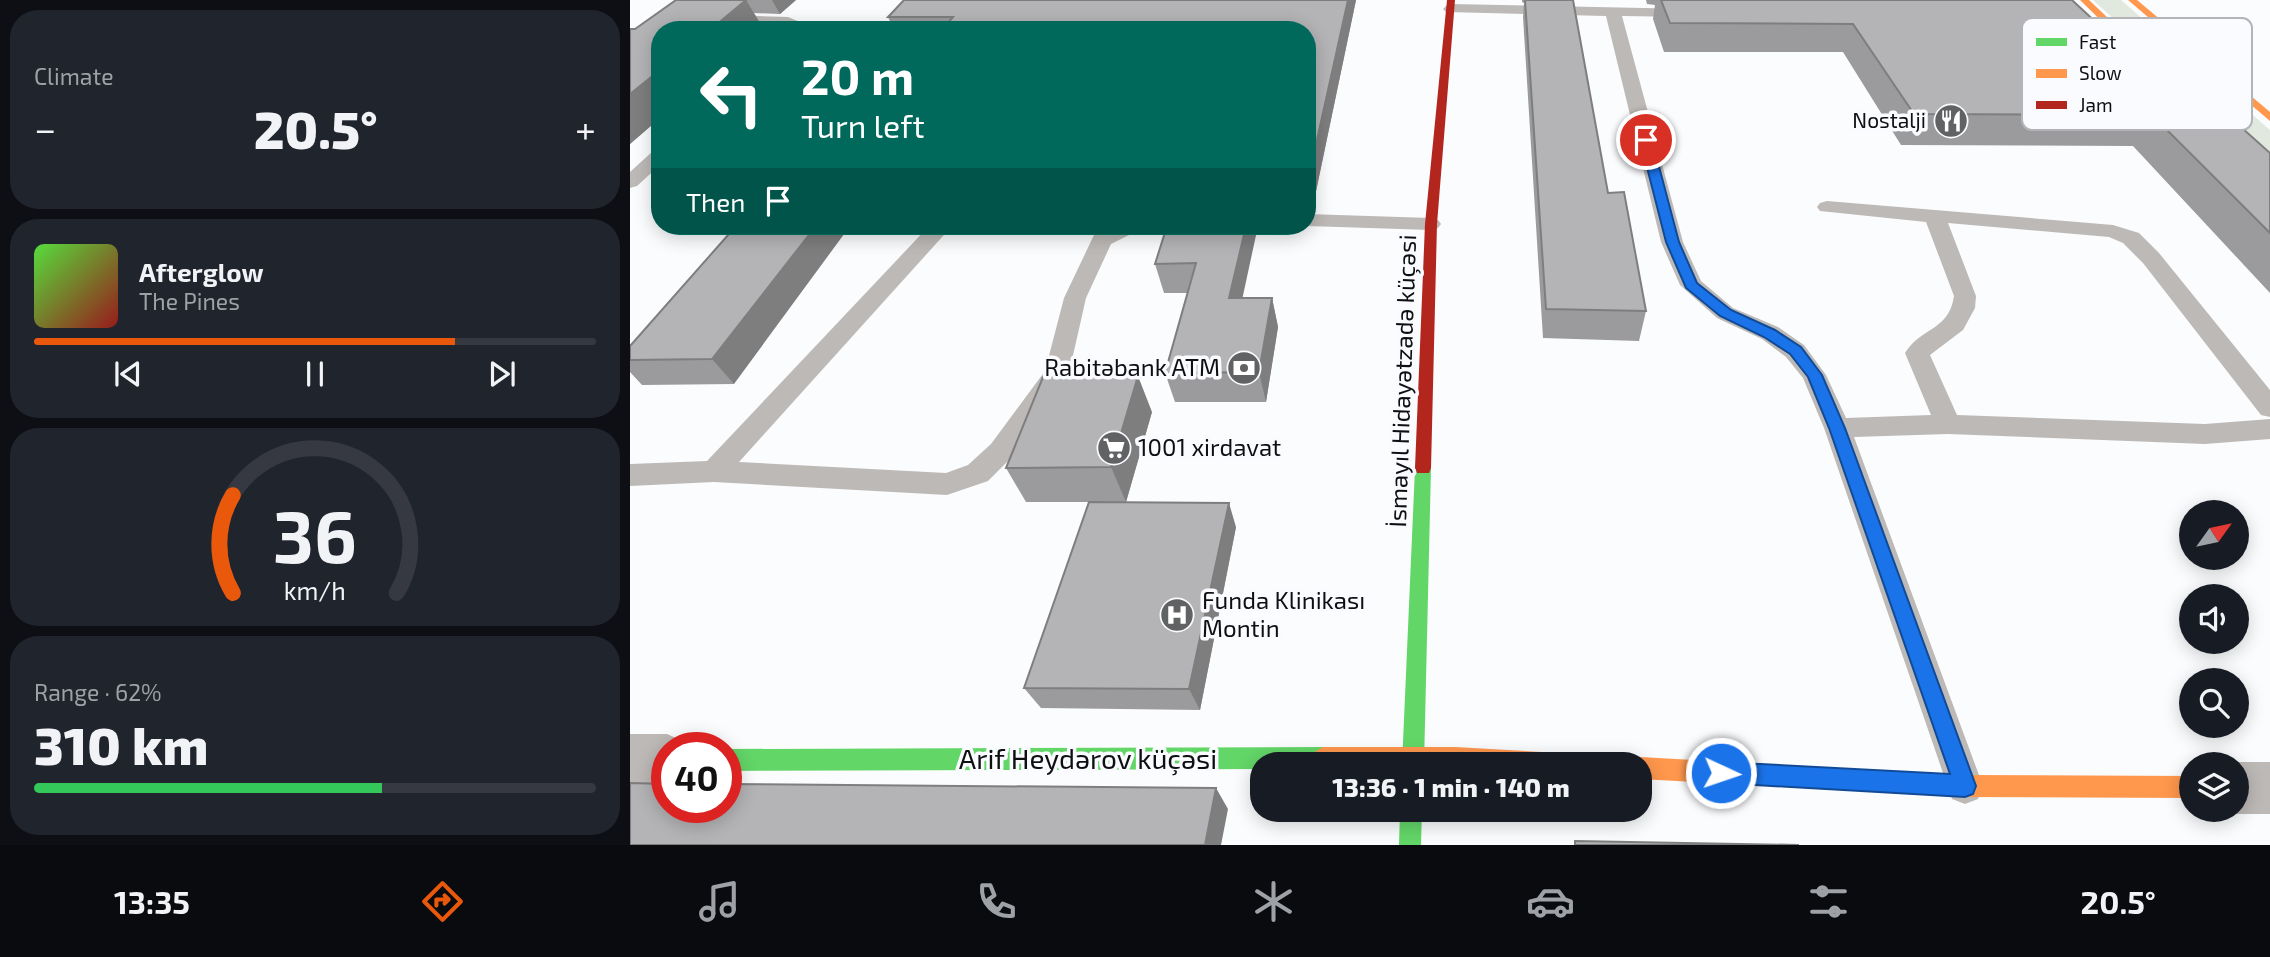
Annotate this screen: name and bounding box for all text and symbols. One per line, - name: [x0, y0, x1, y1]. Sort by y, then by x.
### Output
- legend: [2022, 18, 2252, 130]
- text: Fast: [2079, 30, 2116, 53]
- text: 20 m: [801, 46, 914, 105]
- icon: left: [686, 49, 777, 140]
- text: Slow: [2079, 61, 2122, 84]
- text: Climate: [34, 62, 114, 90]
- text: Jam: [2079, 93, 2113, 116]
- text: 20.5°: [254, 97, 378, 159]
- restaurant icon: Nostalji: [1932, 102, 1970, 140]
- text: −: [34, 105, 56, 151]
- text: +: [575, 105, 596, 151]
- text: Turn left: [801, 106, 925, 144]
- place label: Nostalji: [1852, 107, 1926, 133]
- pin: [1616, 110, 1676, 170]
- icon: arrive: [1627, 121, 1665, 159]
- icon: arrive: [759, 182, 797, 220]
- text: Then: [686, 186, 745, 217]
- street label: İsmayıl Hidayətzadə küçəsi: [1382, 234, 1422, 528]
- text: Afterglow: [139, 256, 264, 287]
- text: The Pines: [139, 287, 240, 315]
- bank icon: Rabitəbank ATM: [1225, 349, 1263, 387]
- place label: Rabitəbank ATM: [1044, 352, 1220, 381]
- icon: previous: [109, 355, 147, 393]
- icon: pause: [296, 355, 334, 393]
- icon: next: [483, 355, 521, 393]
- supermarket icon: 1001 xirdavat: [1095, 429, 1133, 467]
- place label: 1001 xirdavat: [1138, 432, 1281, 461]
- text: 36: [273, 490, 357, 578]
- north arrow: [2179, 500, 2249, 570]
- map controls: [2179, 500, 2249, 822]
- text: km/h: [284, 575, 346, 605]
- button: sound: [2179, 584, 2249, 654]
- place label: Funda Klinikası Montin: [1202, 585, 1365, 642]
- hospital icon: Funda Klinikası Montin: [1158, 596, 1196, 634]
- button: search: [2179, 668, 2249, 738]
- text: Range · 62%: [34, 678, 162, 706]
- text: 310 km: [34, 713, 208, 775]
- speed limit sign: 40: [651, 732, 742, 823]
- position arrow: [1684, 736, 1758, 810]
- street label: Arif Heydərov küçəsi: [959, 741, 1217, 776]
- button: layers: [2179, 752, 2249, 822]
- text: 13:36 · 1 min · 140 m: [1332, 771, 1570, 802]
- icon: directions: [418, 877, 467, 926]
- icon: music: [695, 877, 744, 926]
- icon: phone: [972, 877, 1021, 926]
- icon: climate: [1249, 877, 1298, 926]
- icon: car: [1526, 877, 1575, 926]
- icon: filters: [1804, 877, 1853, 926]
- text: 13:35: [114, 882, 190, 920]
- text: 20.5°: [2081, 882, 2156, 920]

